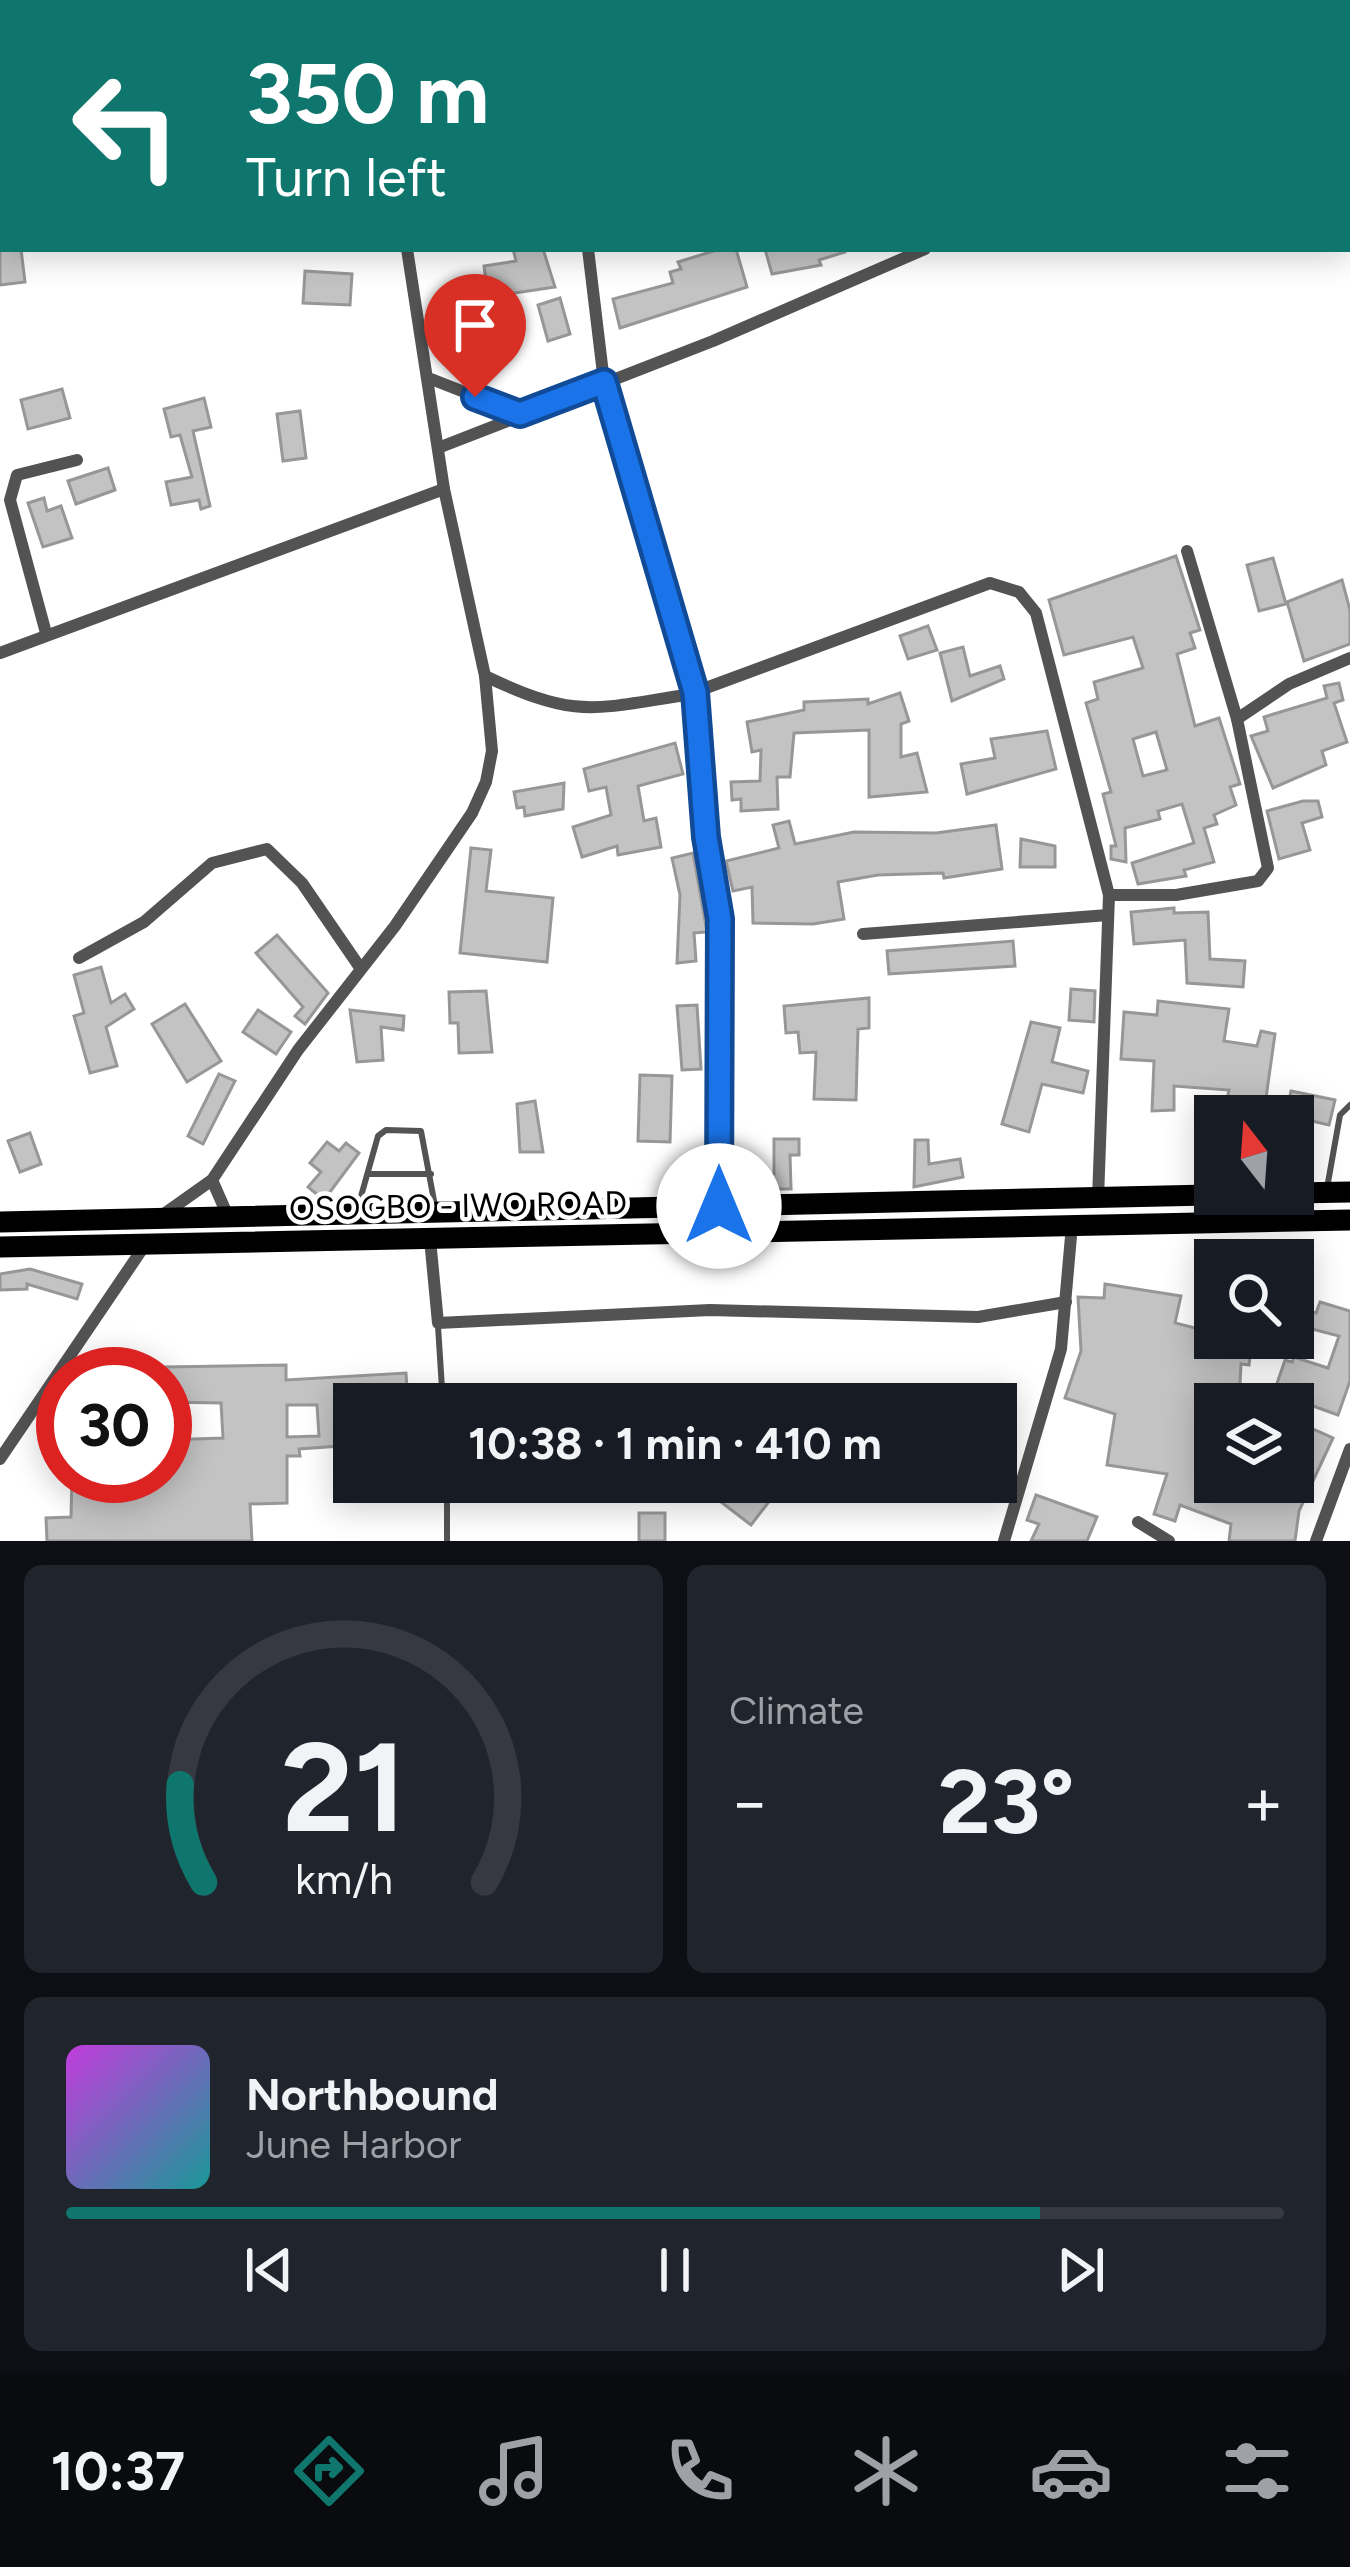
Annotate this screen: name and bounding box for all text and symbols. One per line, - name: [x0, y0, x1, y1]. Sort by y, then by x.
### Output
- text: 350 m: [246, 43, 489, 144]
- icon: left: [48, 48, 204, 204]
- text: Turn left: [246, 145, 447, 210]
- pin: [424, 274, 526, 397]
- icon: arrive: [442, 292, 508, 358]
- north arrow: [1194, 1095, 1314, 1215]
- map controls: [1194, 1095, 1314, 1503]
- position arrow: [656, 1143, 782, 1269]
- street label: OSOGBO - IWO ROAD: [289, 1183, 627, 1228]
- button: search: [1194, 1239, 1314, 1359]
- speed limit sign: 30: [36, 1347, 192, 1503]
- button: layers: [1194, 1383, 1314, 1503]
- text: 10:38 · 1 min · 410 m: [468, 1416, 882, 1470]
- text: Climate: [729, 1687, 864, 1734]
- text: 21: [281, 1712, 406, 1862]
- text: 23°: [938, 1747, 1075, 1856]
- text: −: [729, 1762, 770, 1842]
- text: +: [1243, 1762, 1284, 1842]
- text: km/h: [295, 1853, 392, 1905]
- text: Northbound: [246, 2067, 499, 2121]
- text: June Harbor: [246, 2121, 462, 2168]
- icon: previous: [236, 2237, 302, 2303]
- icon: pause: [642, 2237, 708, 2303]
- icon: next: [1048, 2237, 1114, 2303]
- icon: directions: [287, 2429, 371, 2513]
- icon: music: [472, 2429, 556, 2513]
- icon: phone: [658, 2429, 742, 2513]
- icon: climate: [844, 2429, 928, 2513]
- icon: car: [1029, 2429, 1113, 2513]
- icon: filters: [1215, 2429, 1299, 2513]
- text: 10:37: [51, 2439, 185, 2504]

